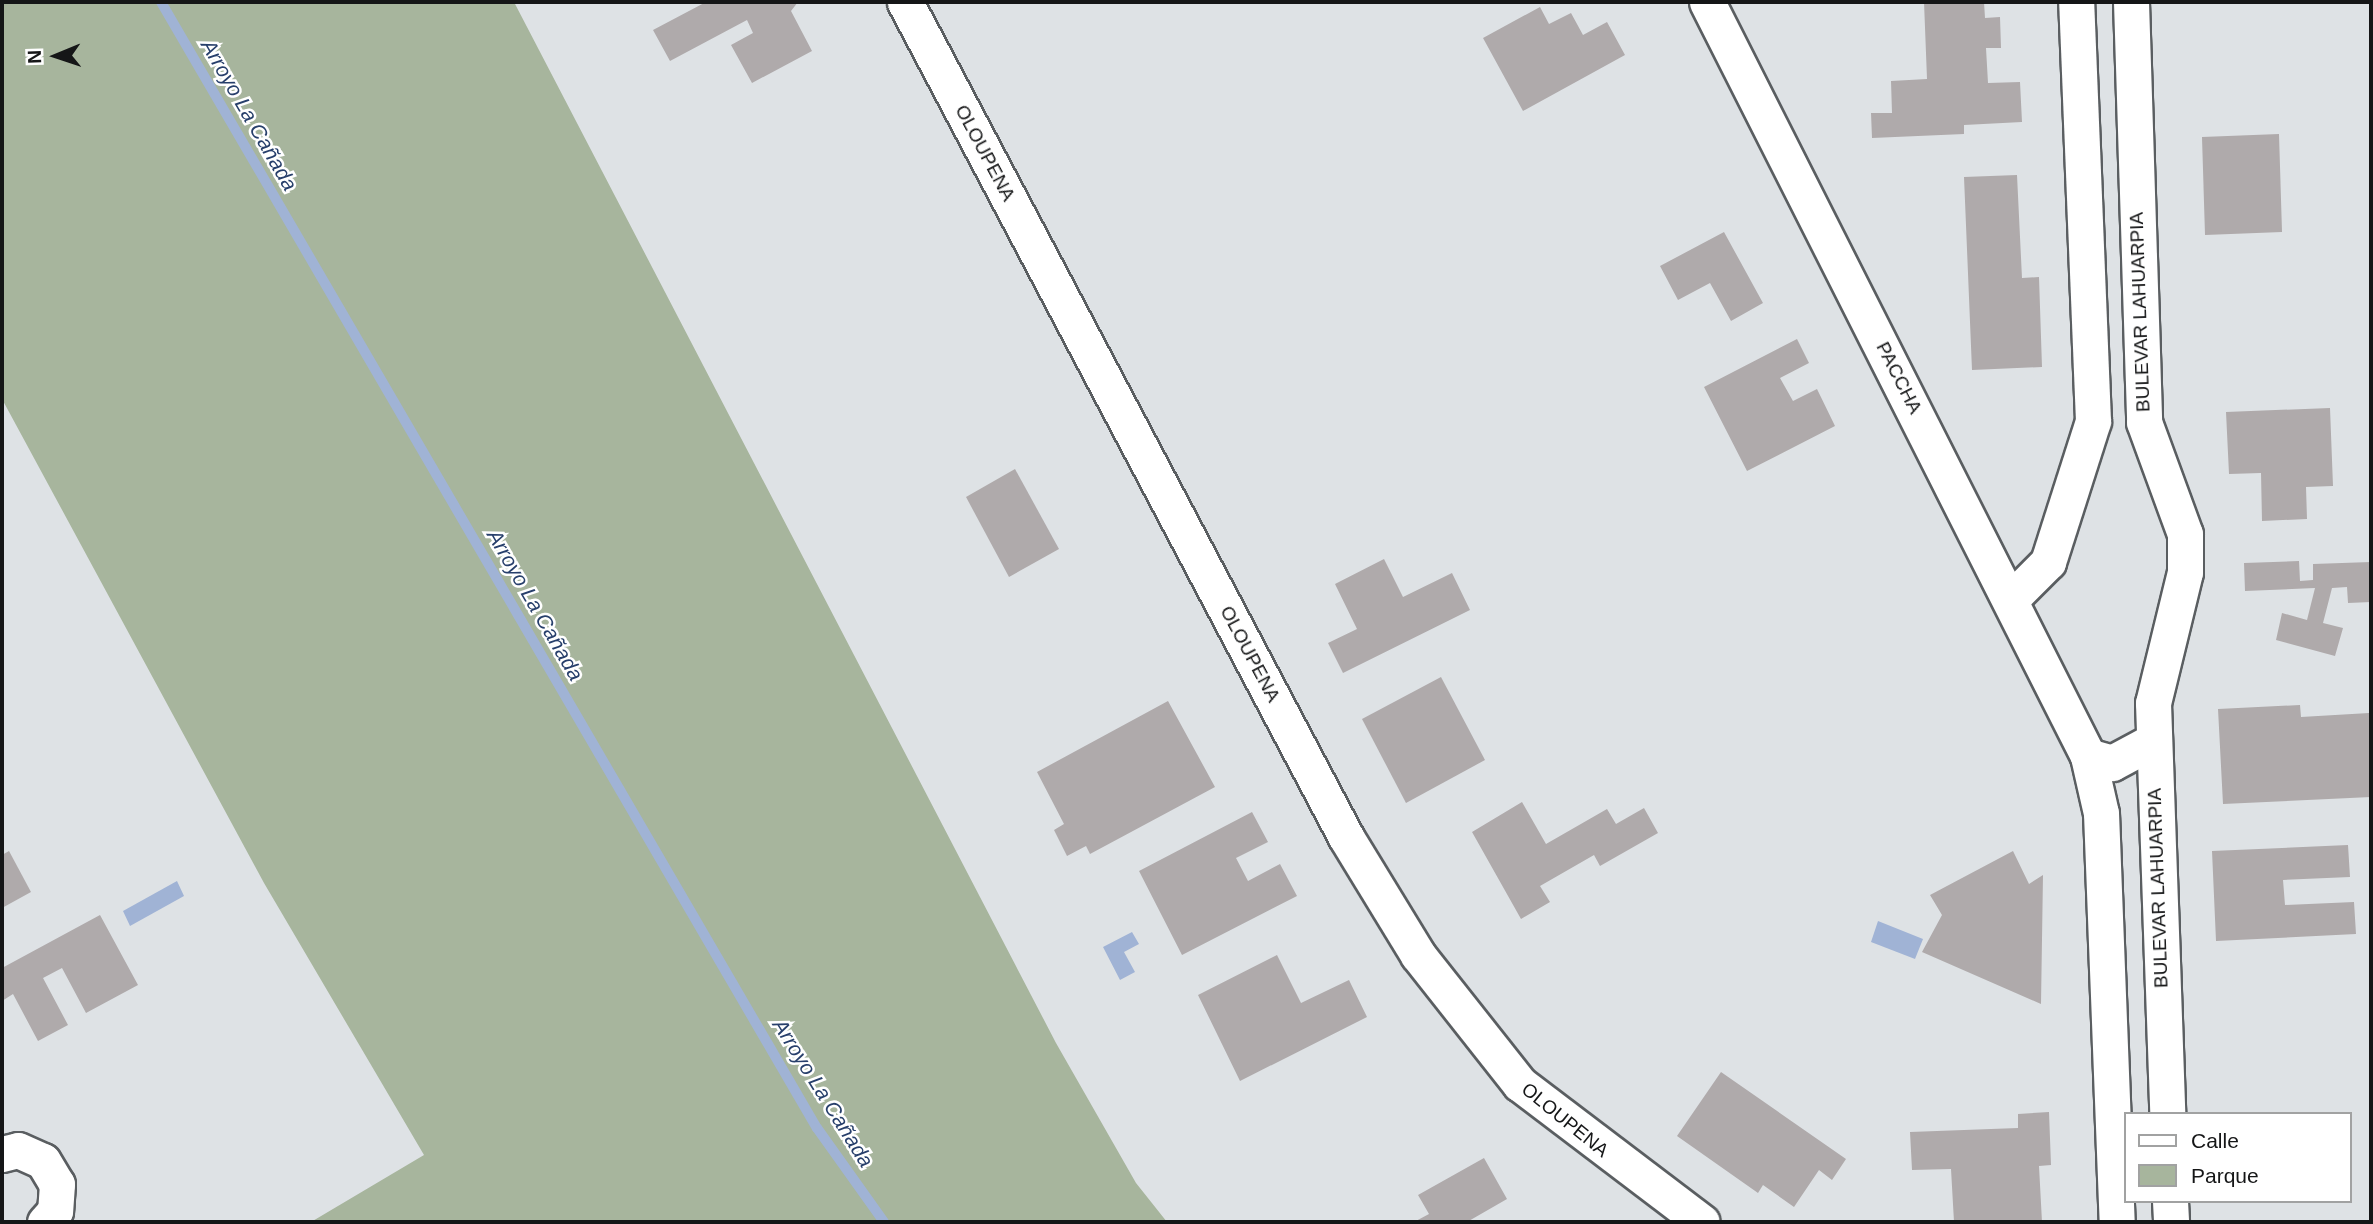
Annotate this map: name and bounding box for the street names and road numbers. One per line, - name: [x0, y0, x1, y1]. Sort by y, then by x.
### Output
- street label: OLOUPENA: [950, 101, 1020, 205]
- street label: BULEVAR LAHUARPIA: [2125, 212, 2155, 412]
- street label: PACCHA: [1871, 338, 1927, 418]
- street label: OLOUPENA: [1215, 602, 1285, 706]
- street label: BULEVAR LAHUARPIA: [2143, 788, 2173, 988]
- street label: OLOUPENA: [1517, 1078, 1613, 1162]

